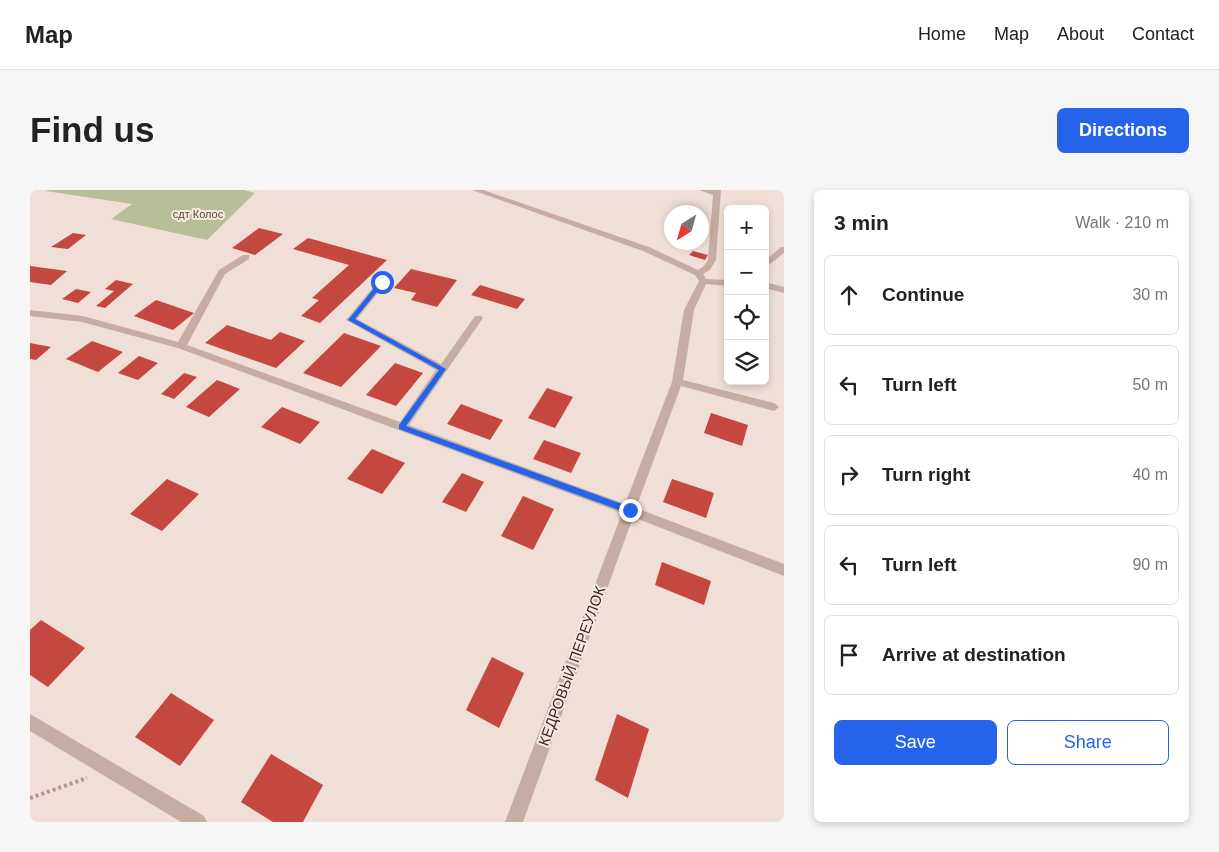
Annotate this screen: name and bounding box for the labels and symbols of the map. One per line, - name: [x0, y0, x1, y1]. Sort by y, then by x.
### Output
- north arrow: [664, 205, 709, 250]
- park label: сдт Колос: [173, 208, 224, 220]
- route start: [371, 271, 394, 294]
- route end: [619, 499, 642, 522]
- street label: КЕДРОВЫЙ ПЕРЕУЛОК: [535, 583, 608, 748]

